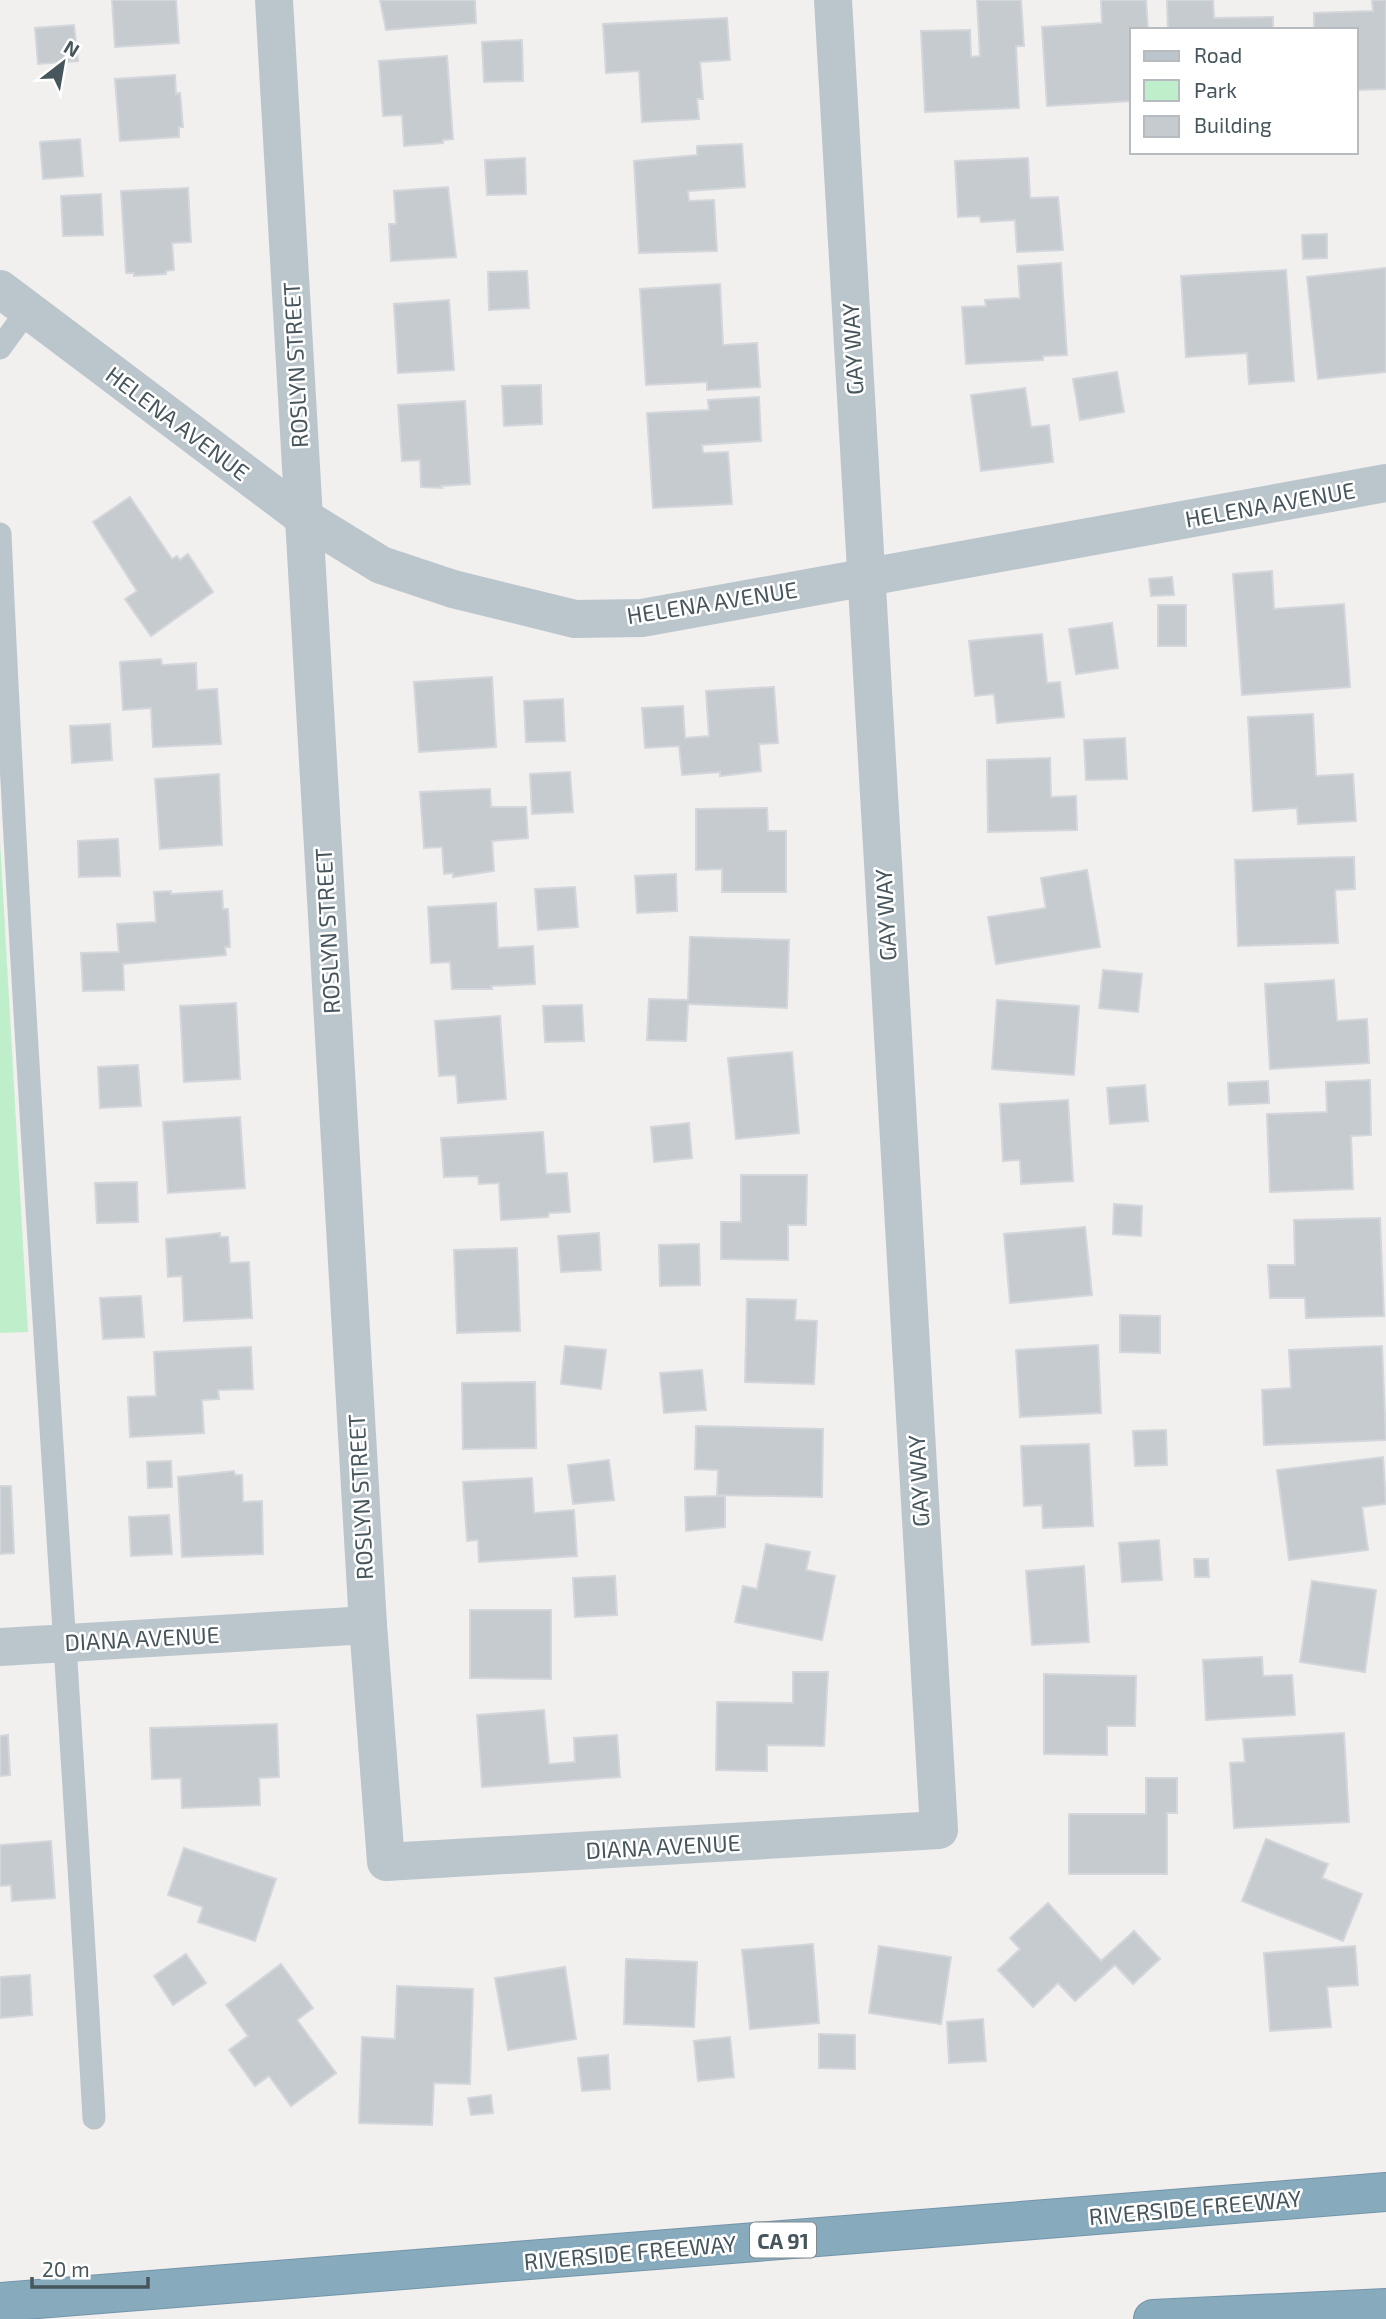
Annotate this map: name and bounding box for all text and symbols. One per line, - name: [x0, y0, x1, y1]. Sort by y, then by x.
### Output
- north arrow: [28, 28, 98, 98]
- legend: [1130, 28, 1358, 154]
- text: N: [60, 35, 84, 61]
- text: Road: [1194, 42, 1242, 67]
- text: Park: [1194, 77, 1237, 102]
- text: Building: [1194, 112, 1272, 137]
- street label: ROSLYN STREET: [277, 281, 313, 449]
- street label: GAY WAY: [836, 302, 868, 396]
- street label: HELENA AVENUE: [101, 360, 255, 486]
- street label: HELENA AVENUE: [1183, 475, 1357, 533]
- street label: HELENA AVENUE: [625, 575, 799, 629]
- street label: ROSLYN STREET: [309, 847, 345, 1015]
- street label: GAY WAY: [869, 868, 901, 962]
- street label: ROSLYN STREET: [342, 1413, 378, 1581]
- street label: GAY WAY: [902, 1434, 934, 1528]
- street label: DIANA AVENUE: [64, 1620, 220, 1656]
- street label: DIANA AVENUE: [585, 1828, 741, 1864]
- street label: RIVERSIDE FREEWAY: [1087, 2184, 1303, 2230]
- road number: CA 91: [750, 2222, 816, 2258]
- street label: RIVERSIDE FREEWAY: [522, 2229, 738, 2275]
- scale bar: [32, 2246, 147, 2290]
- text: 20 m: [42, 2256, 90, 2281]

